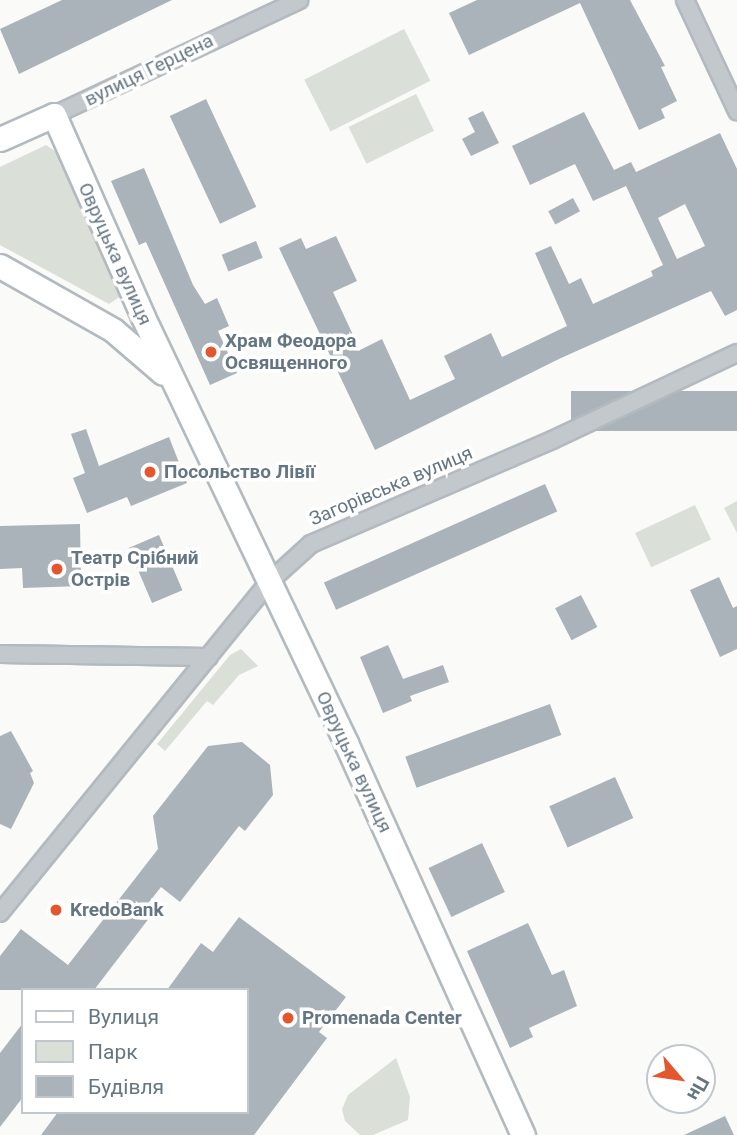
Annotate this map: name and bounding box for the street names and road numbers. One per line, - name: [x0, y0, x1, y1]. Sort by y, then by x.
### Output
- street label: вулиця Герцена: [81, 29, 217, 111]
- street label: Овруцька вулиця: [73, 179, 157, 329]
- street label: Загорівська вулиця: [306, 441, 476, 531]
- street label: Овруцька вулиця: [311, 688, 397, 836]

